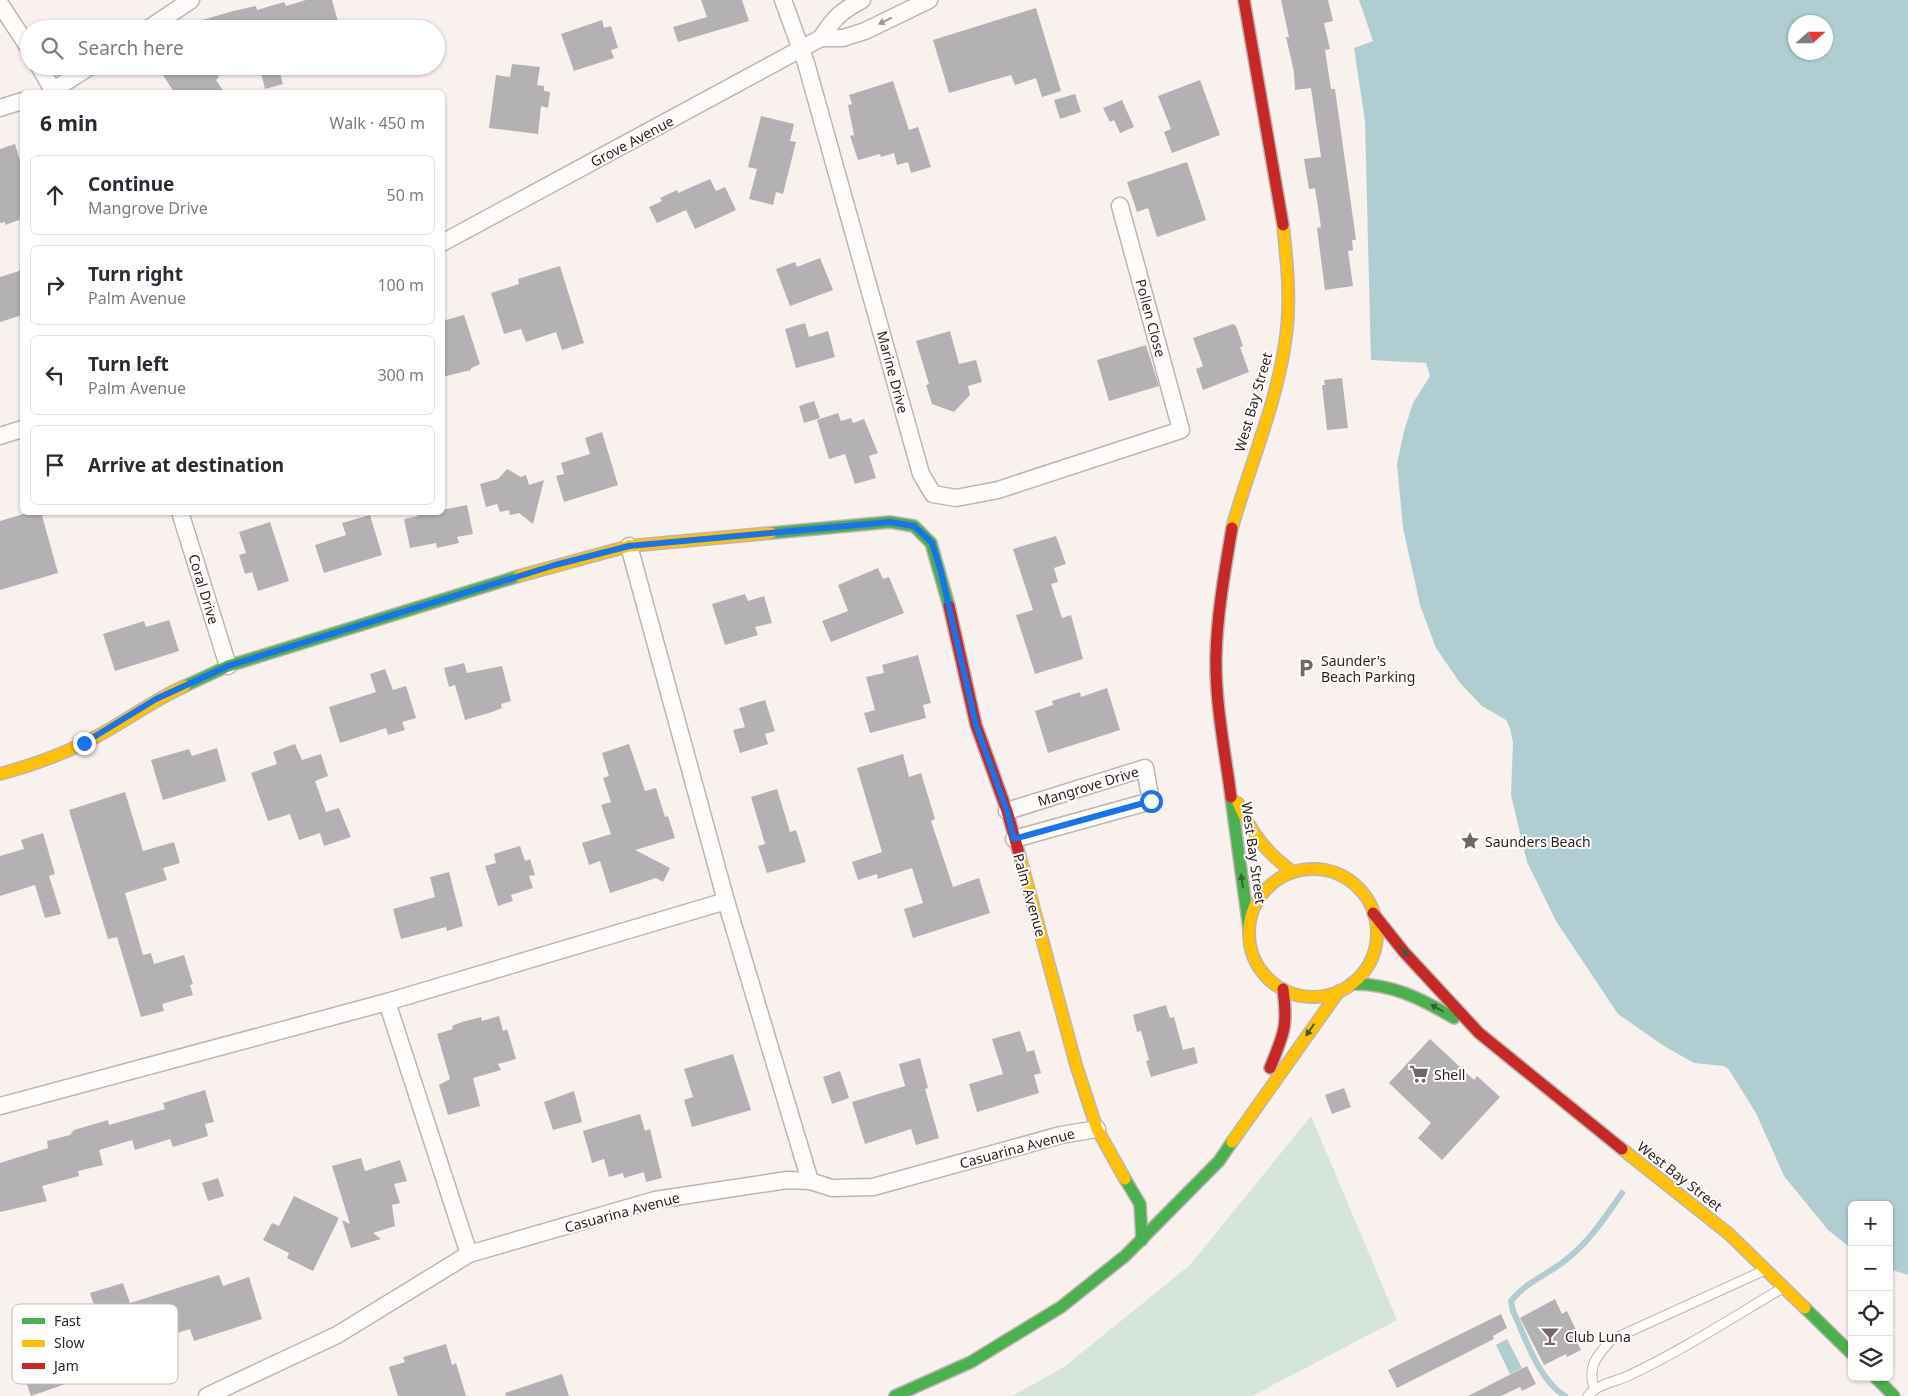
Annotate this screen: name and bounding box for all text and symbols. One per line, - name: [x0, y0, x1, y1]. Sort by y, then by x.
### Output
- north arrow: [1788, 15, 1833, 60]
- one-way arrow: [878, 17, 892, 25]
- search box: [20, 20, 445, 75]
- icon: search: [38, 34, 66, 62]
- text: Search here: [78, 35, 184, 61]
- text: 6 min: [40, 109, 98, 137]
- street label: Grove Avenue: [587, 111, 677, 171]
- text: Walk · 450 m: [330, 112, 425, 134]
- text: Continue: [88, 171, 174, 197]
- icon: ahead: [41, 181, 69, 209]
- text: 50 m: [387, 184, 424, 206]
- text: Mangrove Drive: [88, 197, 208, 219]
- text: Turn right: [88, 261, 183, 287]
- icon: right: [41, 271, 69, 299]
- text: 100 m: [377, 274, 424, 296]
- street label: Pollen Close: [1131, 277, 1171, 359]
- text: Palm Avenue: [88, 287, 186, 309]
- street label: Marine Drive: [873, 329, 913, 415]
- street label: West Bay Street: [1230, 350, 1276, 454]
- text: Turn left: [88, 351, 169, 377]
- icon: left: [41, 361, 69, 389]
- text: 300 m: [377, 364, 424, 386]
- text: Palm Avenue: [88, 377, 186, 399]
- icon: arrive: [41, 451, 69, 479]
- text: Arrive at destination: [88, 452, 284, 478]
- street label: Coral Drive: [184, 552, 224, 627]
- place label: Saunder's Beach Parking: [1321, 651, 1415, 686]
- parking icon: Saunder's Beach Parking: [1295, 657, 1317, 679]
- route end: [73, 732, 96, 755]
- street label: Mangrove Drive: [1035, 762, 1141, 810]
- route start: [1140, 790, 1163, 813]
- street label: West Bay Street: [1237, 801, 1271, 905]
- place icon: Saunders Beach: [1459, 830, 1481, 852]
- place label: Saunders Beach: [1485, 832, 1591, 851]
- street label: Palm Avenue: [1009, 851, 1051, 939]
- one-way arrow: [1238, 872, 1246, 888]
- one-way arrow: [1398, 944, 1409, 957]
- one-way arrow: [1429, 1004, 1444, 1012]
- one-way arrow: [1305, 1024, 1314, 1037]
- supermarket icon: Shell: [1408, 1063, 1430, 1085]
- place label: Shell: [1434, 1065, 1465, 1084]
- street label: Casuarina Avenue: [957, 1123, 1077, 1173]
- street label: West Bay Street: [1634, 1137, 1726, 1215]
- street label: Casuarina Avenue: [562, 1187, 682, 1237]
- map controls: [1848, 1201, 1893, 1381]
- button: +: [1848, 1201, 1893, 1246]
- button: −: [1848, 1246, 1893, 1291]
- button: locate: [1848, 1291, 1893, 1336]
- legend: [12, 1304, 178, 1384]
- text: Fast: [54, 1311, 81, 1330]
- bar icon: Club Luna: [1539, 1325, 1561, 1347]
- place label: Club Luna: [1565, 1327, 1631, 1346]
- text: Slow: [54, 1333, 85, 1352]
- button: layers: [1848, 1336, 1893, 1381]
- text: Jam: [52, 1356, 79, 1375]

